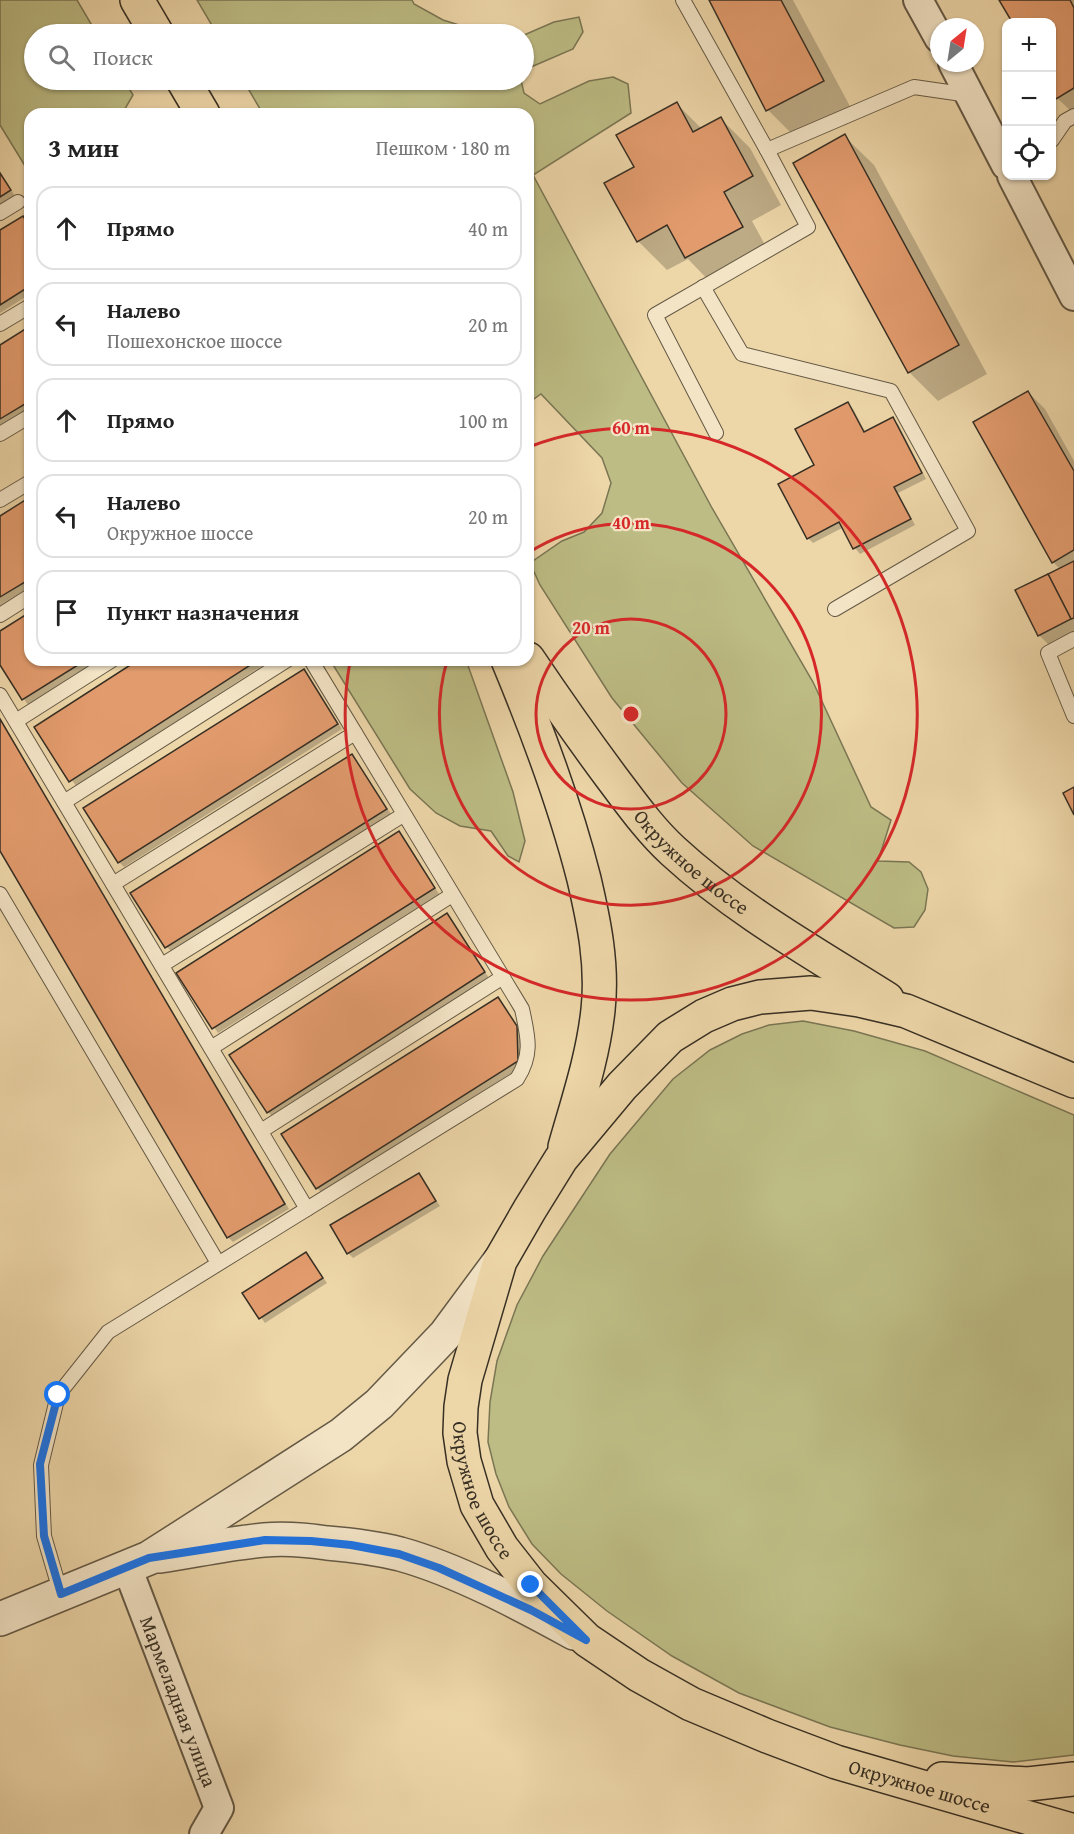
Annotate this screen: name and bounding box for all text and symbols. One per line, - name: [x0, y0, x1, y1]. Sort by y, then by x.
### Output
- north arrow: [930, 18, 984, 72]
- map controls: [1002, 18, 1056, 180]
- button: +: [1002, 18, 1056, 72]
- search box: [24, 24, 534, 90]
- icon: search: [45, 41, 78, 74]
- text: Поиск: [93, 41, 153, 73]
- button: −: [1002, 72, 1056, 126]
- button: locate: [1002, 126, 1056, 180]
- text: 3 мин: [48, 128, 119, 167]
- text: Пешком · 180 m: [376, 133, 510, 162]
- icon: ahead: [50, 212, 83, 245]
- text: Прямо: [107, 212, 174, 244]
- text: 40 m: [468, 214, 508, 243]
- text: Налево: [107, 294, 180, 326]
- icon: left: [50, 308, 83, 341]
- text: 20 m: [468, 310, 508, 339]
- text: Пошехонское шоссе: [107, 326, 282, 355]
- icon: ahead: [50, 404, 83, 437]
- text: Прямо: [107, 404, 174, 436]
- text: 100 m: [458, 406, 508, 435]
- text: 60 m: [612, 414, 651, 441]
- text: Налево: [107, 486, 180, 518]
- icon: left: [50, 500, 83, 533]
- text: 20 m: [468, 502, 508, 531]
- text: 40 m: [612, 509, 651, 536]
- text: Окружное шоссе: [107, 518, 253, 547]
- icon: arrive: [50, 596, 83, 629]
- text: Пункт назначения: [107, 596, 299, 628]
- text: 20 m: [572, 614, 611, 641]
- centre of rings: [621, 704, 641, 724]
- street label: Окружное шоссе: [627, 803, 755, 921]
- route start: [44, 1381, 70, 1407]
- street label: Окружное шоссе: [446, 1421, 521, 1565]
- route end: [517, 1571, 543, 1597]
- street label: Мармеладная улица: [133, 1612, 225, 1791]
- street label: Окружное шоссе: [845, 1751, 994, 1820]

